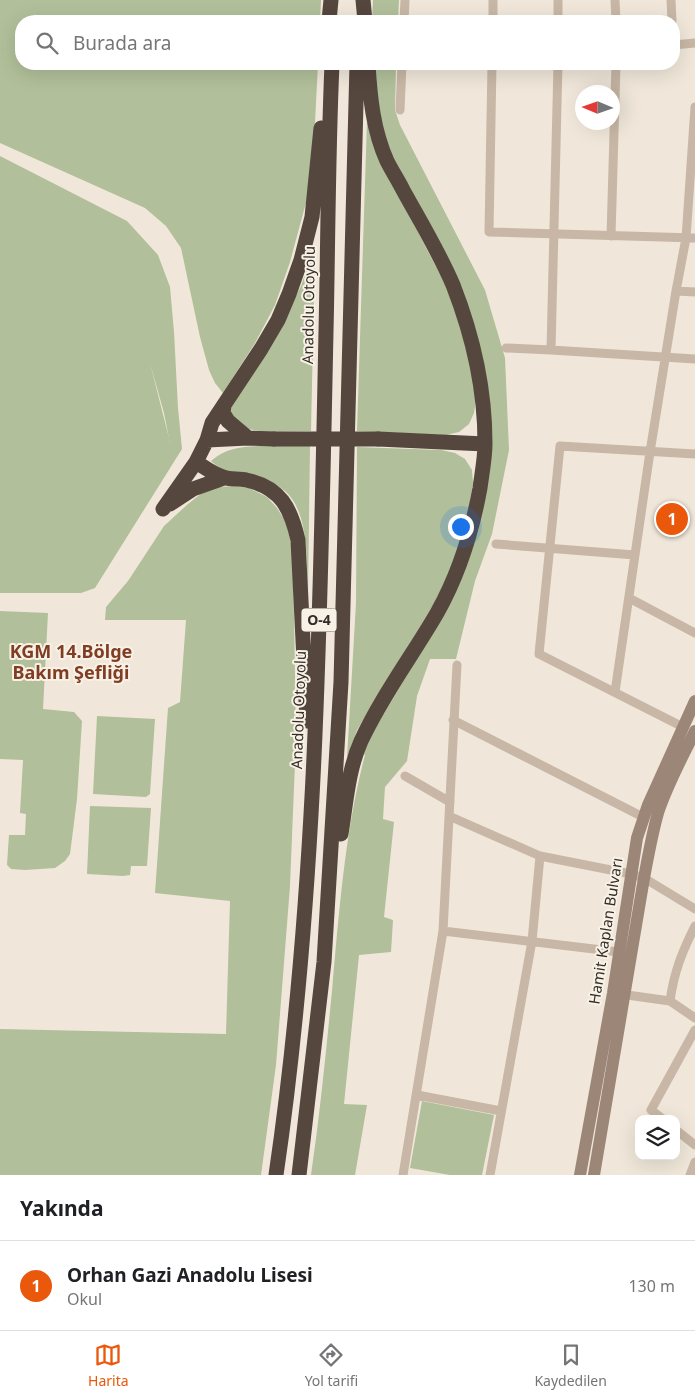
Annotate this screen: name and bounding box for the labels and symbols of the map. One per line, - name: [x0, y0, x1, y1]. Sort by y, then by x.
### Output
- north arrow: [575, 85, 620, 130]
- street label: Anadolu Otoyolu: [297, 246, 319, 364]
- pin: 1: [656, 500, 688, 538]
- your location: [448, 514, 474, 540]
- road number: O-4: [302, 608, 336, 632]
- district label: KGM 14.Bölge Bakım Şefliği: [10, 639, 132, 684]
- street label: Anadolu Otoyolu: [286, 650, 310, 769]
- street label: Hamit Kaplan Bulvarı: [584, 856, 626, 1006]

